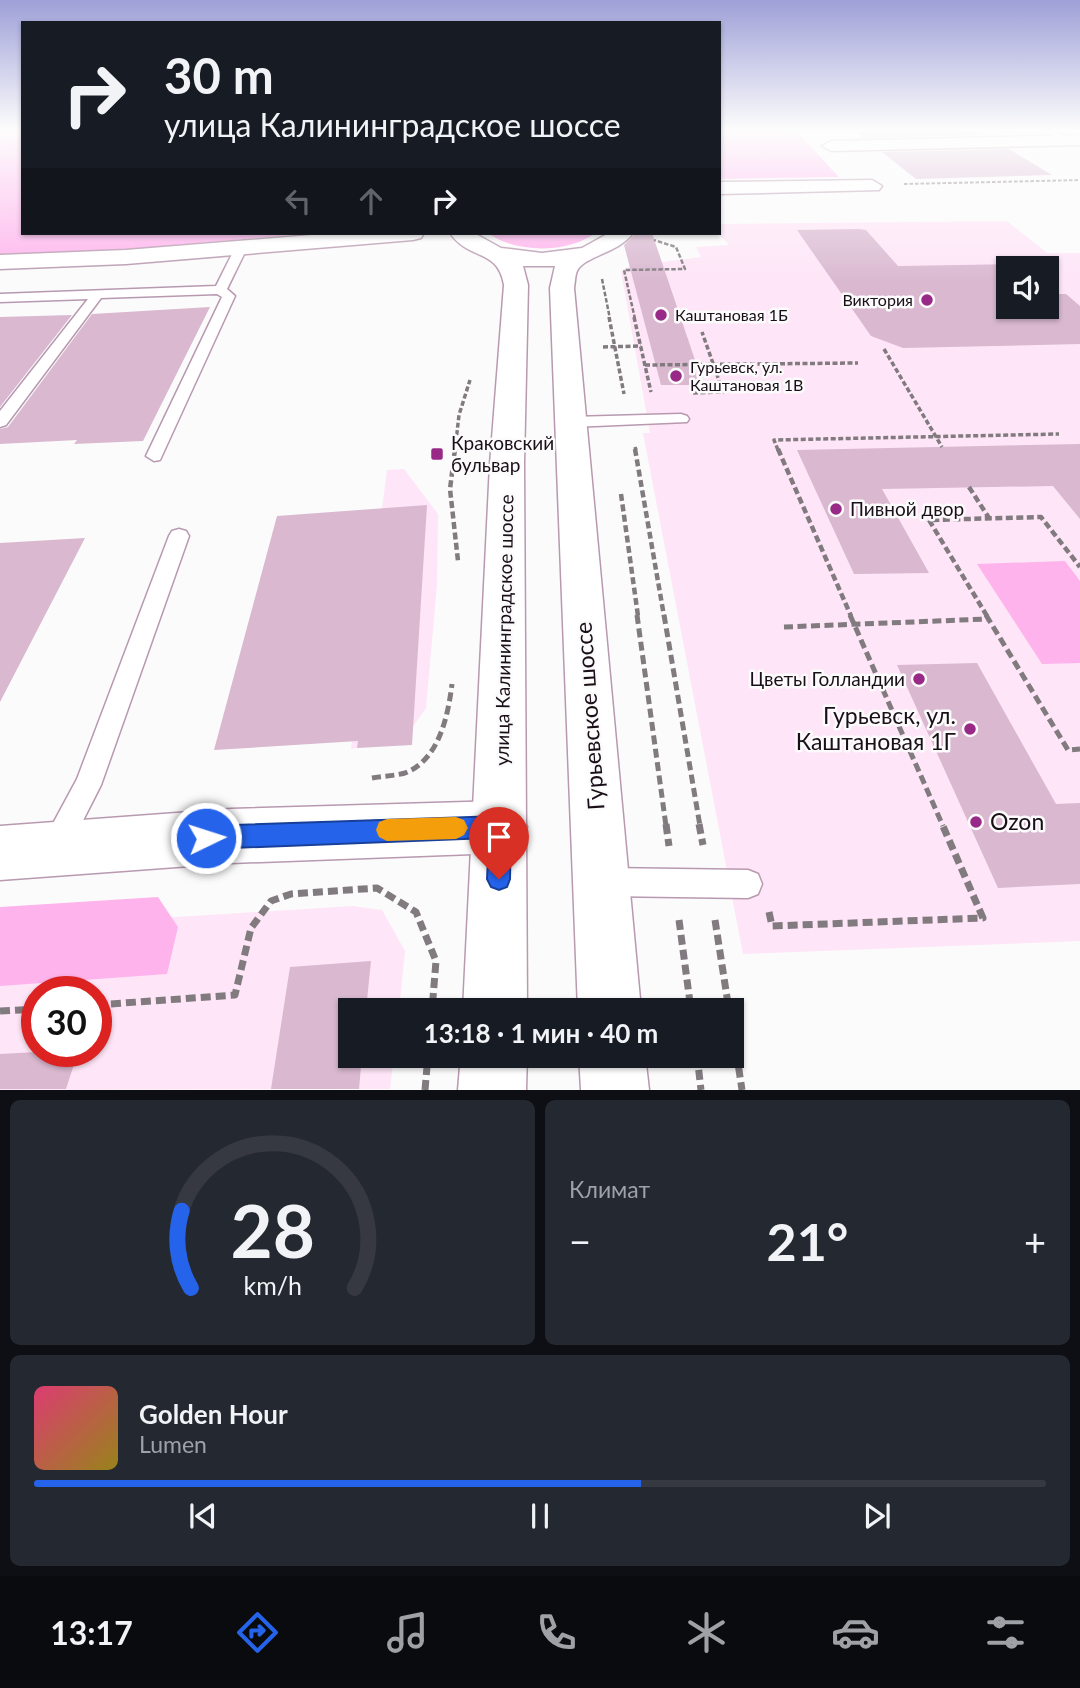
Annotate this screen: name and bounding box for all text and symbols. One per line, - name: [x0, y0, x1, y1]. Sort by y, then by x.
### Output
- text: 30 m: [164, 46, 274, 104]
- icon: right: [49, 49, 140, 140]
- text: улица Калининградское шоссе: [164, 105, 621, 144]
- icon: left: [279, 182, 317, 220]
- icon: ahead: [352, 182, 390, 220]
- icon: right: [425, 182, 463, 220]
- map controls: [996, 256, 1059, 319]
- button: sound: [996, 256, 1059, 319]
- place label: Виктория: [842, 290, 913, 309]
- marker: Виктория: [919, 292, 935, 308]
- place label: Каштановая 1Б: [675, 305, 788, 324]
- marker: Каштановая 1Б: [653, 307, 669, 323]
- place label: Гурьевск, ул. Каштановая 1В: [690, 357, 803, 394]
- marker: Гурьевск, ул. Каштановая 1В: [668, 368, 684, 384]
- place label: Краковский бульвар: [451, 431, 554, 476]
- marker: Краковский бульвар: [429, 446, 445, 462]
- street label: улица Калининградское шоссе: [490, 494, 517, 766]
- place label: Пивной двор: [850, 497, 964, 520]
- marker: Пивной двор: [828, 501, 844, 517]
- street label: Гурьевское шоссе: [568, 621, 610, 811]
- place label: Цветы Голландии: [749, 667, 905, 690]
- marker: Цветы Голландии: [911, 671, 927, 687]
- place label: Гурьевск, ул. Каштановая 1Г: [796, 701, 957, 755]
- marker: Гурьевск, ул. Каштановая 1Г: [962, 721, 978, 737]
- position arrow: [169, 801, 243, 875]
- pin: [469, 807, 529, 879]
- place label: Ozon: [990, 807, 1044, 835]
- marker: Ozon: [968, 814, 984, 830]
- icon: arrive: [480, 818, 518, 856]
- speed limit sign: 30: [21, 976, 112, 1067]
- text: 13:18 · 1 мин · 40 m: [424, 1017, 658, 1049]
- text: Климат: [569, 1175, 650, 1203]
- text: 28: [230, 1187, 315, 1275]
- text: 21°: [767, 1210, 848, 1272]
- text: −: [569, 1218, 591, 1264]
- text: +: [1024, 1218, 1046, 1264]
- text: km/h: [243, 1270, 302, 1300]
- text: Golden Hour: [139, 1398, 288, 1430]
- text: Lumen: [139, 1430, 207, 1458]
- icon: previous: [184, 1497, 222, 1535]
- icon: pause: [521, 1497, 559, 1535]
- icon: next: [858, 1497, 896, 1535]
- icon: directions: [233, 1608, 282, 1657]
- icon: music: [383, 1608, 432, 1657]
- icon: phone: [532, 1608, 581, 1657]
- icon: climate: [682, 1608, 731, 1657]
- icon: car: [831, 1608, 880, 1657]
- icon: filters: [981, 1608, 1030, 1657]
- text: 13:17: [50, 1613, 133, 1652]

